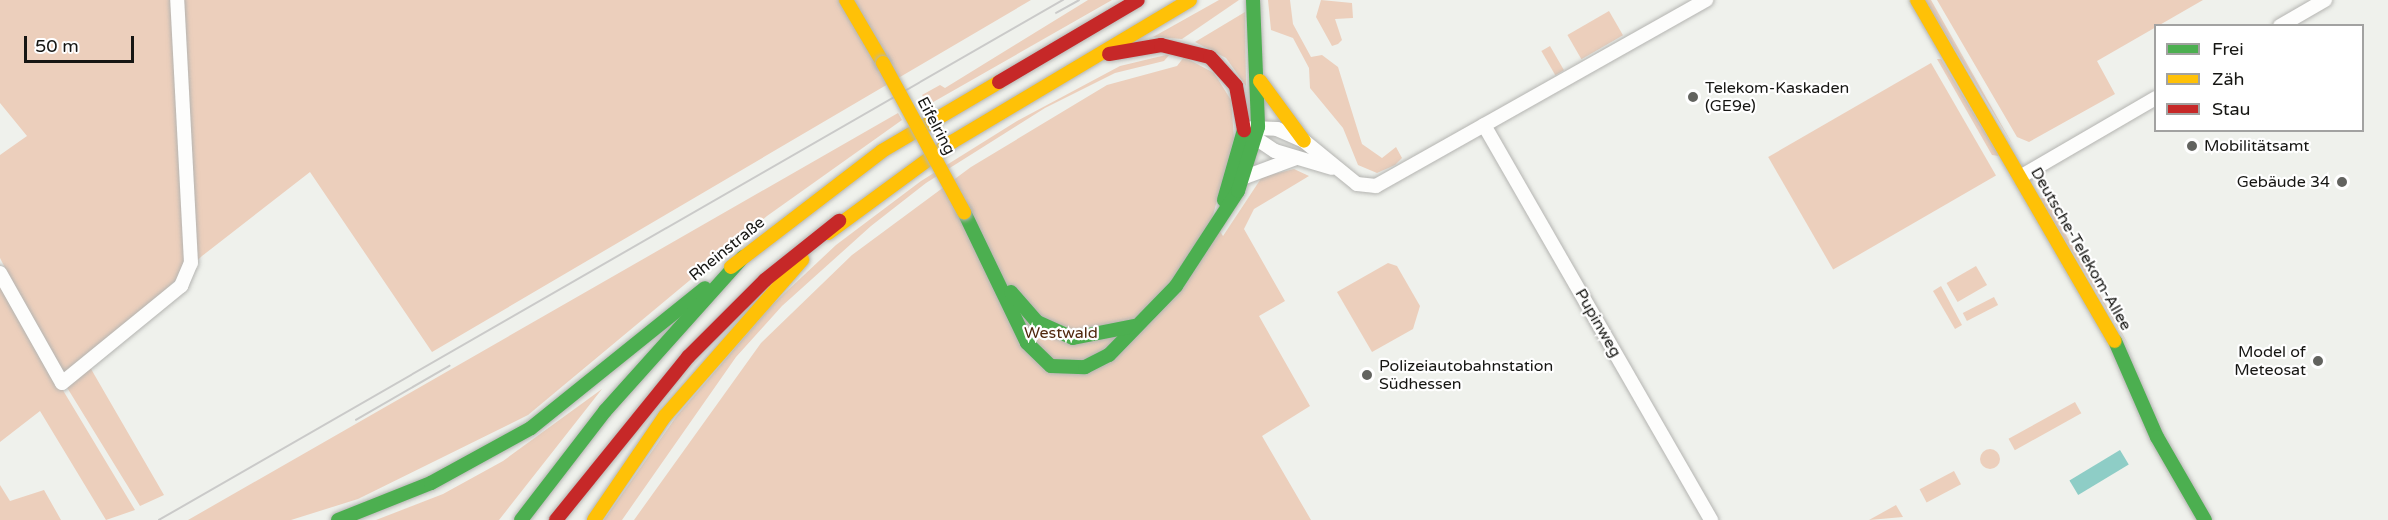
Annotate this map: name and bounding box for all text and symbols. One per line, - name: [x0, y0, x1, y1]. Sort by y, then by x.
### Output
- scale bar: [27, 24, 136, 62]
- legend: [2154, 24, 2364, 132]
- text: 50 m: [35, 35, 79, 57]
- text: Frei: [2212, 38, 2244, 60]
- text: Zäh: [2212, 68, 2245, 90]
- place label: Telekom-Kaskaden (GE9e): [1705, 78, 1849, 116]
- marker: Telekom-Kaskaden (GE9e): [1686, 90, 1700, 104]
- street label: Eifelring: [913, 94, 959, 158]
- text: Stau: [2212, 98, 2251, 120]
- place label: Mobilitätsamt: [2204, 136, 2309, 156]
- marker: Mobilitätsamt: [2185, 139, 2199, 153]
- street label: Deutsche-Telekom-Allee: [2026, 164, 2136, 334]
- place label: Gebäude 34: [2237, 172, 2330, 192]
- marker: Gebäude 34: [2335, 175, 2349, 189]
- street label: Rheinstraße: [685, 213, 769, 285]
- street label: Pupinweg: [1571, 285, 1625, 361]
- park label: Westwald: [1024, 323, 1098, 343]
- place label: Model of Meteosat: [2234, 342, 2306, 380]
- marker: Model of Meteosat: [2311, 354, 2325, 368]
- place label: Polizeiautobahnstation Südhessen: [1379, 356, 1553, 394]
- marker: Polizeiautobahnstation Südhessen: [1360, 368, 1374, 382]

